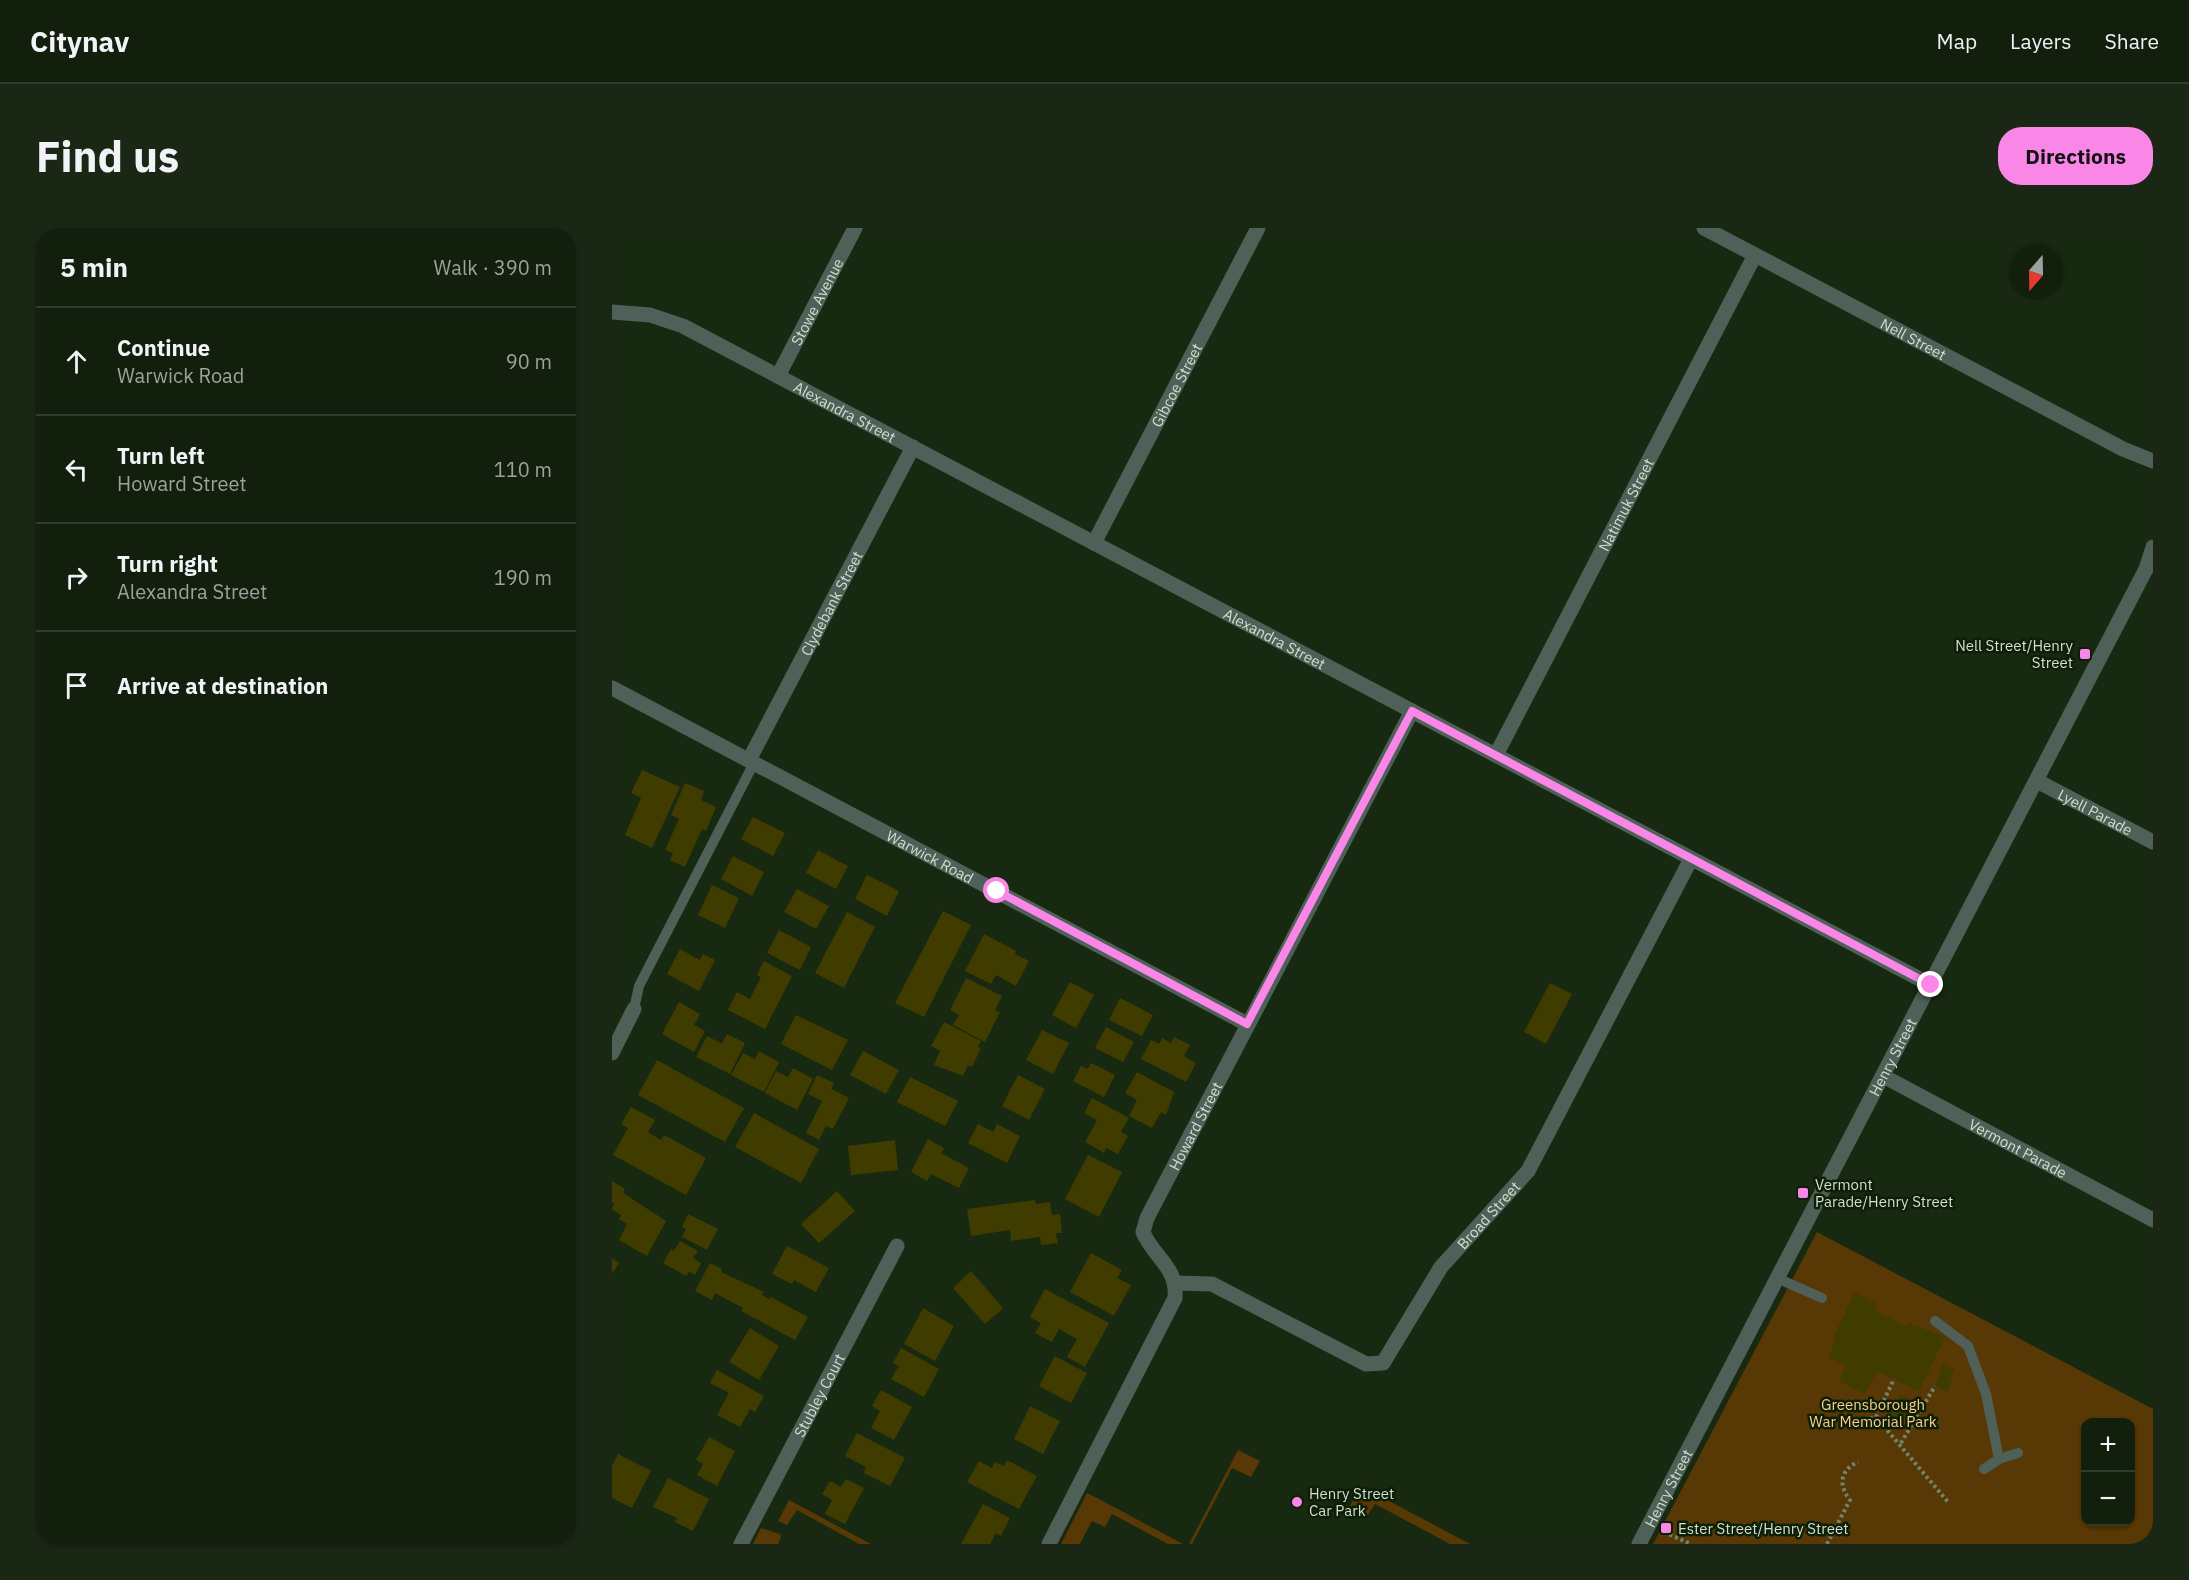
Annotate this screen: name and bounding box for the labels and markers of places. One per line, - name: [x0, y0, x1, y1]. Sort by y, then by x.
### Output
- place label: Nell Street/Henry Street: [1955, 636, 2074, 672]
- marker: Nell Street/Henry Street: [2078, 647, 2092, 661]
- place label: Vermont Parade/Henry Street: [1815, 1175, 1953, 1211]
- marker: Vermont Parade/Henry Street: [1796, 1186, 1810, 1200]
- place label: Henry Street Car Park: [1309, 1484, 1394, 1520]
- marker: Henry Street Car Park: [1290, 1495, 1304, 1509]
- place label: Ester Street/Henry Street: [1678, 1519, 1849, 1538]
- marker: Ester Street/Henry Street: [1659, 1521, 1673, 1535]

